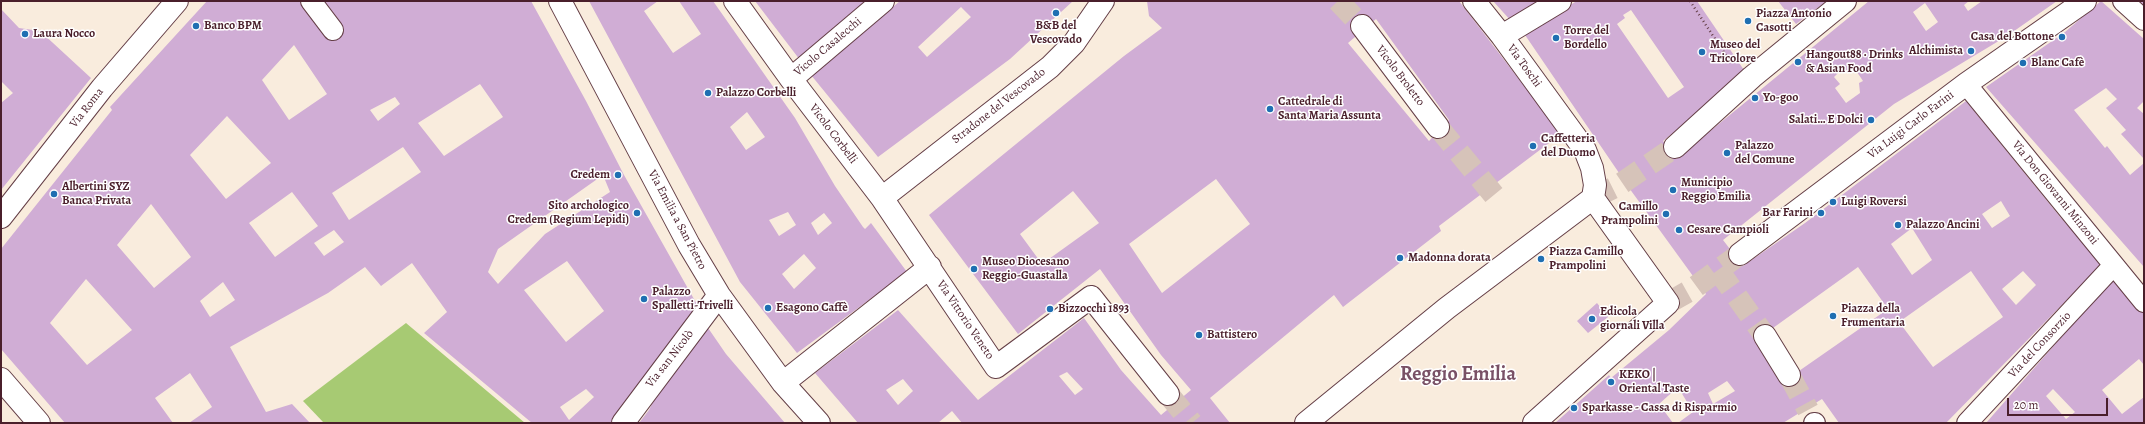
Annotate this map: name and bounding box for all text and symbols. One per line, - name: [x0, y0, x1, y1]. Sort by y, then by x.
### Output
- place label: Piazza Antonio Casotti: [1756, 7, 1832, 35]
- marker: B&B del Vescovado: [1051, 8, 1061, 18]
- street label: Vicolo Casalecchi: [791, 14, 865, 80]
- marker: Piazza Antonio Casotti: [1743, 16, 1753, 26]
- place label: Banco BPM: [204, 19, 262, 33]
- place label: B&B del Vescovado: [1030, 19, 1082, 47]
- marker: Banco BPM: [191, 21, 201, 31]
- place label: Torre del Bordello: [1564, 24, 1609, 52]
- place label: Laura Nocco: [33, 27, 95, 41]
- marker: Laura Nocco: [20, 29, 30, 39]
- place label: Casa del Bottone: [1971, 30, 2054, 44]
- marker: Casa del Bottone: [2057, 32, 2067, 42]
- marker: Torre del Bordello: [1551, 33, 1561, 43]
- place label: Museo del Tricolore: [1710, 38, 1760, 66]
- street label: Via Toschi: [1504, 42, 1544, 90]
- street label: Vicolo Broletto: [1373, 43, 1427, 109]
- place label: Alchimista: [1909, 44, 1963, 58]
- marker: Alchimista: [1966, 46, 1976, 56]
- marker: Museo del Tricolore: [1697, 47, 1707, 57]
- place label: Hangout88 · Drinks & Asian Food: [1806, 48, 1903, 76]
- place label: Blanc Cafè: [2031, 56, 2084, 70]
- marker: Hangout88 · Drinks & Asian Food: [1793, 57, 1803, 67]
- marker: Blanc Cafè: [2018, 58, 2028, 68]
- street label: Stradone del Vescovado: [949, 65, 1049, 147]
- street label: Via Roma: [67, 85, 107, 131]
- place label: Palazzo Corbelli: [716, 86, 796, 100]
- marker: Palazzo Corbelli: [703, 88, 713, 98]
- street label: Via Luigi Carlo Farini: [1865, 88, 1957, 162]
- place label: Yo-goo: [1763, 91, 1798, 105]
- marker: Yo-goo: [1750, 93, 1760, 103]
- place label: Cattedrale di Santa Maria Assunta: [1278, 95, 1381, 123]
- street label: Vicolo Corbelli: [806, 101, 860, 167]
- marker: Cattedrale di Santa Maria Assunta: [1265, 104, 1275, 114]
- place label: Salati… E Dolci: [1789, 113, 1863, 127]
- marker: Salati… E Dolci: [1866, 115, 1876, 125]
- place label: Caffetteria del Duomo: [1541, 132, 1595, 160]
- street label: Via Don Giovanni Minzoni: [2009, 138, 2101, 248]
- place label: Palazzo del Comune: [1735, 139, 1794, 167]
- marker: Caffetteria del Duomo: [1528, 141, 1538, 151]
- marker: Palazzo del Comune: [1722, 148, 1732, 158]
- place label: Credem: [570, 168, 610, 182]
- street label: Via Emilia a San Pietro: [645, 168, 709, 272]
- marker: Credem: [613, 170, 623, 180]
- place label: Municipio Reggio Emilia: [1681, 176, 1751, 204]
- place label: Albertini SYZ Banca Privata: [62, 180, 131, 208]
- marker: Municipio Reggio Emilia: [1668, 185, 1678, 195]
- marker: Albertini SYZ Banca Privata: [49, 189, 59, 199]
- place label: Luigi Roversi: [1841, 195, 1907, 209]
- marker: Luigi Roversi: [1828, 197, 1838, 207]
- place label: Sito archologico Credem (Regium Lepidi): [507, 199, 629, 227]
- place label: Camillo Prampolini: [1601, 200, 1658, 228]
- place label: Bar Farini: [1762, 206, 1813, 220]
- marker: Sito archologico Credem (Regium Lepidi): [632, 208, 642, 218]
- marker: Bar Farini: [1816, 208, 1826, 218]
- marker: Camillo Prampolini: [1661, 209, 1671, 219]
- place label: Palazzo Ancini: [1906, 218, 1980, 232]
- marker: Palazzo Ancini: [1893, 220, 1903, 230]
- place label: Cesare Campioli: [1687, 223, 1769, 237]
- marker: Cesare Campioli: [1674, 225, 1684, 235]
- place label: Piazza Camillo Prampolini: [1549, 245, 1623, 273]
- place label: Madonna dorata: [1408, 251, 1491, 265]
- marker: Madonna dorata: [1395, 253, 1405, 263]
- marker: Piazza Camillo Prampolini: [1536, 254, 1546, 264]
- place label: Museo Diocesano Reggio-Guastalla: [982, 255, 1069, 283]
- marker: Museo Diocesano Reggio-Guastalla: [969, 264, 979, 274]
- street label: Via Vittorio Veneto: [933, 278, 997, 362]
- place label: Palazzo Spalletti-Trivelli: [652, 285, 733, 313]
- marker: Palazzo Spalletti-Trivelli: [639, 294, 649, 304]
- place label: Esagono Caffè: [776, 301, 848, 315]
- place label: Bizzocchi 1893: [1058, 302, 1129, 316]
- place label: Piazza della Frumentaria: [1841, 302, 1905, 330]
- marker: Esagono Caffè: [763, 303, 773, 313]
- marker: Bizzocchi 1893: [1045, 304, 1055, 314]
- place label: Edicola giornali Villa: [1600, 305, 1665, 333]
- street label: Via del Consorzio: [2006, 309, 2074, 381]
- marker: Piazza della Frumentaria: [1828, 311, 1838, 321]
- marker: Edicola giornali Villa: [1587, 314, 1597, 324]
- street label: Via san Nicolò: [643, 327, 697, 391]
- place label: Battistero: [1207, 328, 1257, 342]
- marker: Battistero: [1194, 330, 1204, 340]
- district label: Reggio Emilia: [1400, 363, 1516, 387]
- place label: KEKO | Oriental Taste: [1619, 368, 1689, 396]
- marker: KEKO | Oriental Taste: [1606, 377, 1616, 387]
- scale bar: [2009, 390, 2110, 416]
- text: 20 m: [2014, 397, 2038, 413]
- place label: Sparkasse - Cassa di Risparmio: [1582, 401, 1737, 415]
- marker: Sparkasse - Cassa di Risparmio: [1569, 403, 1579, 413]

